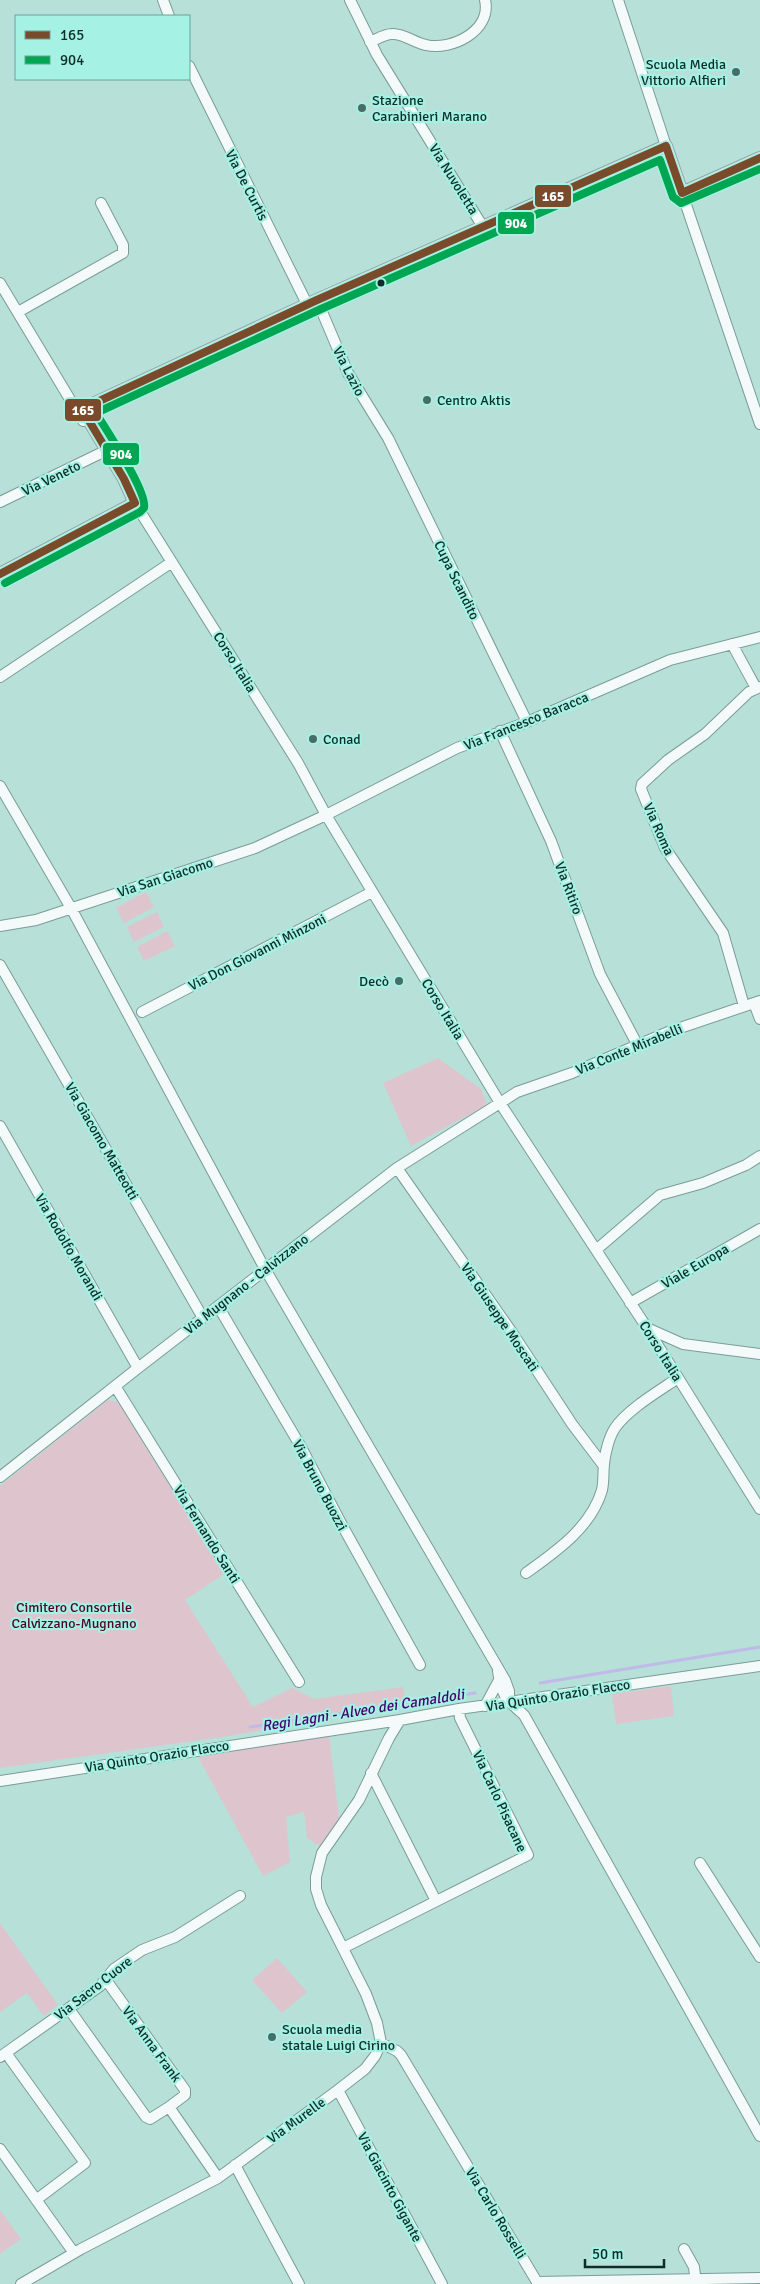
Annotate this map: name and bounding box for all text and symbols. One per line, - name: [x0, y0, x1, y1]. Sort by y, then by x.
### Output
- legend: [15, 15, 190, 80]
- text: 165: [60, 26, 84, 44]
- text: 904: [60, 51, 84, 69]
- place label: Scuola Media Vittorio Alfieri: [641, 56, 726, 89]
- marker: Scuola Media Vittorio Alfieri: [730, 66, 742, 78]
- place label: Stazione Carabinieri Marano: [372, 92, 487, 125]
- marker: Stazione Carabinieri Marano: [356, 102, 368, 114]
- street label: Via Nuvoletta: [425, 141, 482, 218]
- street label: Via De Curtis: [221, 147, 272, 224]
- line badge: 165: [534, 184, 572, 208]
- text: 165: [542, 188, 564, 205]
- line badge: 904: [497, 211, 535, 235]
- text: 904: [505, 215, 528, 232]
- unlabelled marker: [376, 278, 386, 288]
- street label: Via Lazio: [329, 343, 368, 399]
- place label: Centro Aktis: [437, 392, 511, 409]
- marker: Centro Aktis: [421, 394, 433, 406]
- line badge: 165: [64, 398, 102, 422]
- text: 165: [72, 402, 94, 419]
- line badge: 904: [102, 442, 140, 466]
- text: 904: [110, 446, 133, 463]
- street label: Via Veneto: [19, 457, 83, 500]
- street label: Cupa Scandito: [430, 538, 483, 623]
- street label: Corso Italia: [209, 629, 260, 696]
- street label: Via Francesco Baracca: [461, 689, 591, 754]
- place label: Conad: [323, 731, 361, 748]
- marker: Conad: [307, 733, 319, 745]
- street label: Via Roma: [639, 800, 678, 858]
- street label: Via San Giacomo: [115, 854, 215, 901]
- street label: Via Ritiro: [551, 859, 586, 917]
- street label: Via Don Giovanni Minzoni: [186, 910, 329, 995]
- place label: Decò: [359, 973, 389, 990]
- marker: Decò: [393, 975, 405, 987]
- street label: Corso Italia: [418, 976, 467, 1043]
- street label: Via Conte Mirabelli: [573, 1020, 685, 1079]
- street label: Via Giacomo Matteotti: [61, 1079, 142, 1203]
- street label: Via Rodolfo Morandi: [31, 1191, 106, 1304]
- street label: Via Mugnano - Calvizzano: [181, 1231, 312, 1338]
- street label: Viale Europa: [658, 1240, 732, 1293]
- street label: Via Giuseppe Moscati: [457, 1260, 542, 1375]
- street label: Corso Italia: [635, 1318, 686, 1385]
- street label: Via Bruno Buozzi: [288, 1437, 351, 1534]
- street label: Via Fernando Santi: [170, 1482, 244, 1586]
- park label: Cimitero Consortile Calvizzano-Mugnano: [12, 1599, 136, 1632]
- street label: Via Quinto Orazio Flacco: [485, 1676, 631, 1715]
- water label: Regi Lagni - Alveo dei Camaldoli: [260, 1685, 467, 1735]
- street label: Via Quinto Orazio Flacco: [84, 1737, 230, 1776]
- street label: Via Carlo Pisacane: [469, 1748, 531, 1855]
- street label: Via Sacro Cuore: [51, 1953, 136, 2024]
- street label: Via Anna Frank: [118, 2003, 185, 2086]
- place label: Scuola media statale Luigi Cirino: [282, 2021, 395, 2054]
- marker: Scuola media statale Luigi Cirino: [266, 2031, 278, 2043]
- street label: Via Murelle: [264, 2094, 329, 2147]
- street label: Via Giacinto Gigante: [353, 2129, 426, 2245]
- street label: Via Carlo Rosselli: [462, 2165, 530, 2262]
- scale bar: [585, 2236, 664, 2268]
- text: 50 m: [592, 2245, 623, 2263]

